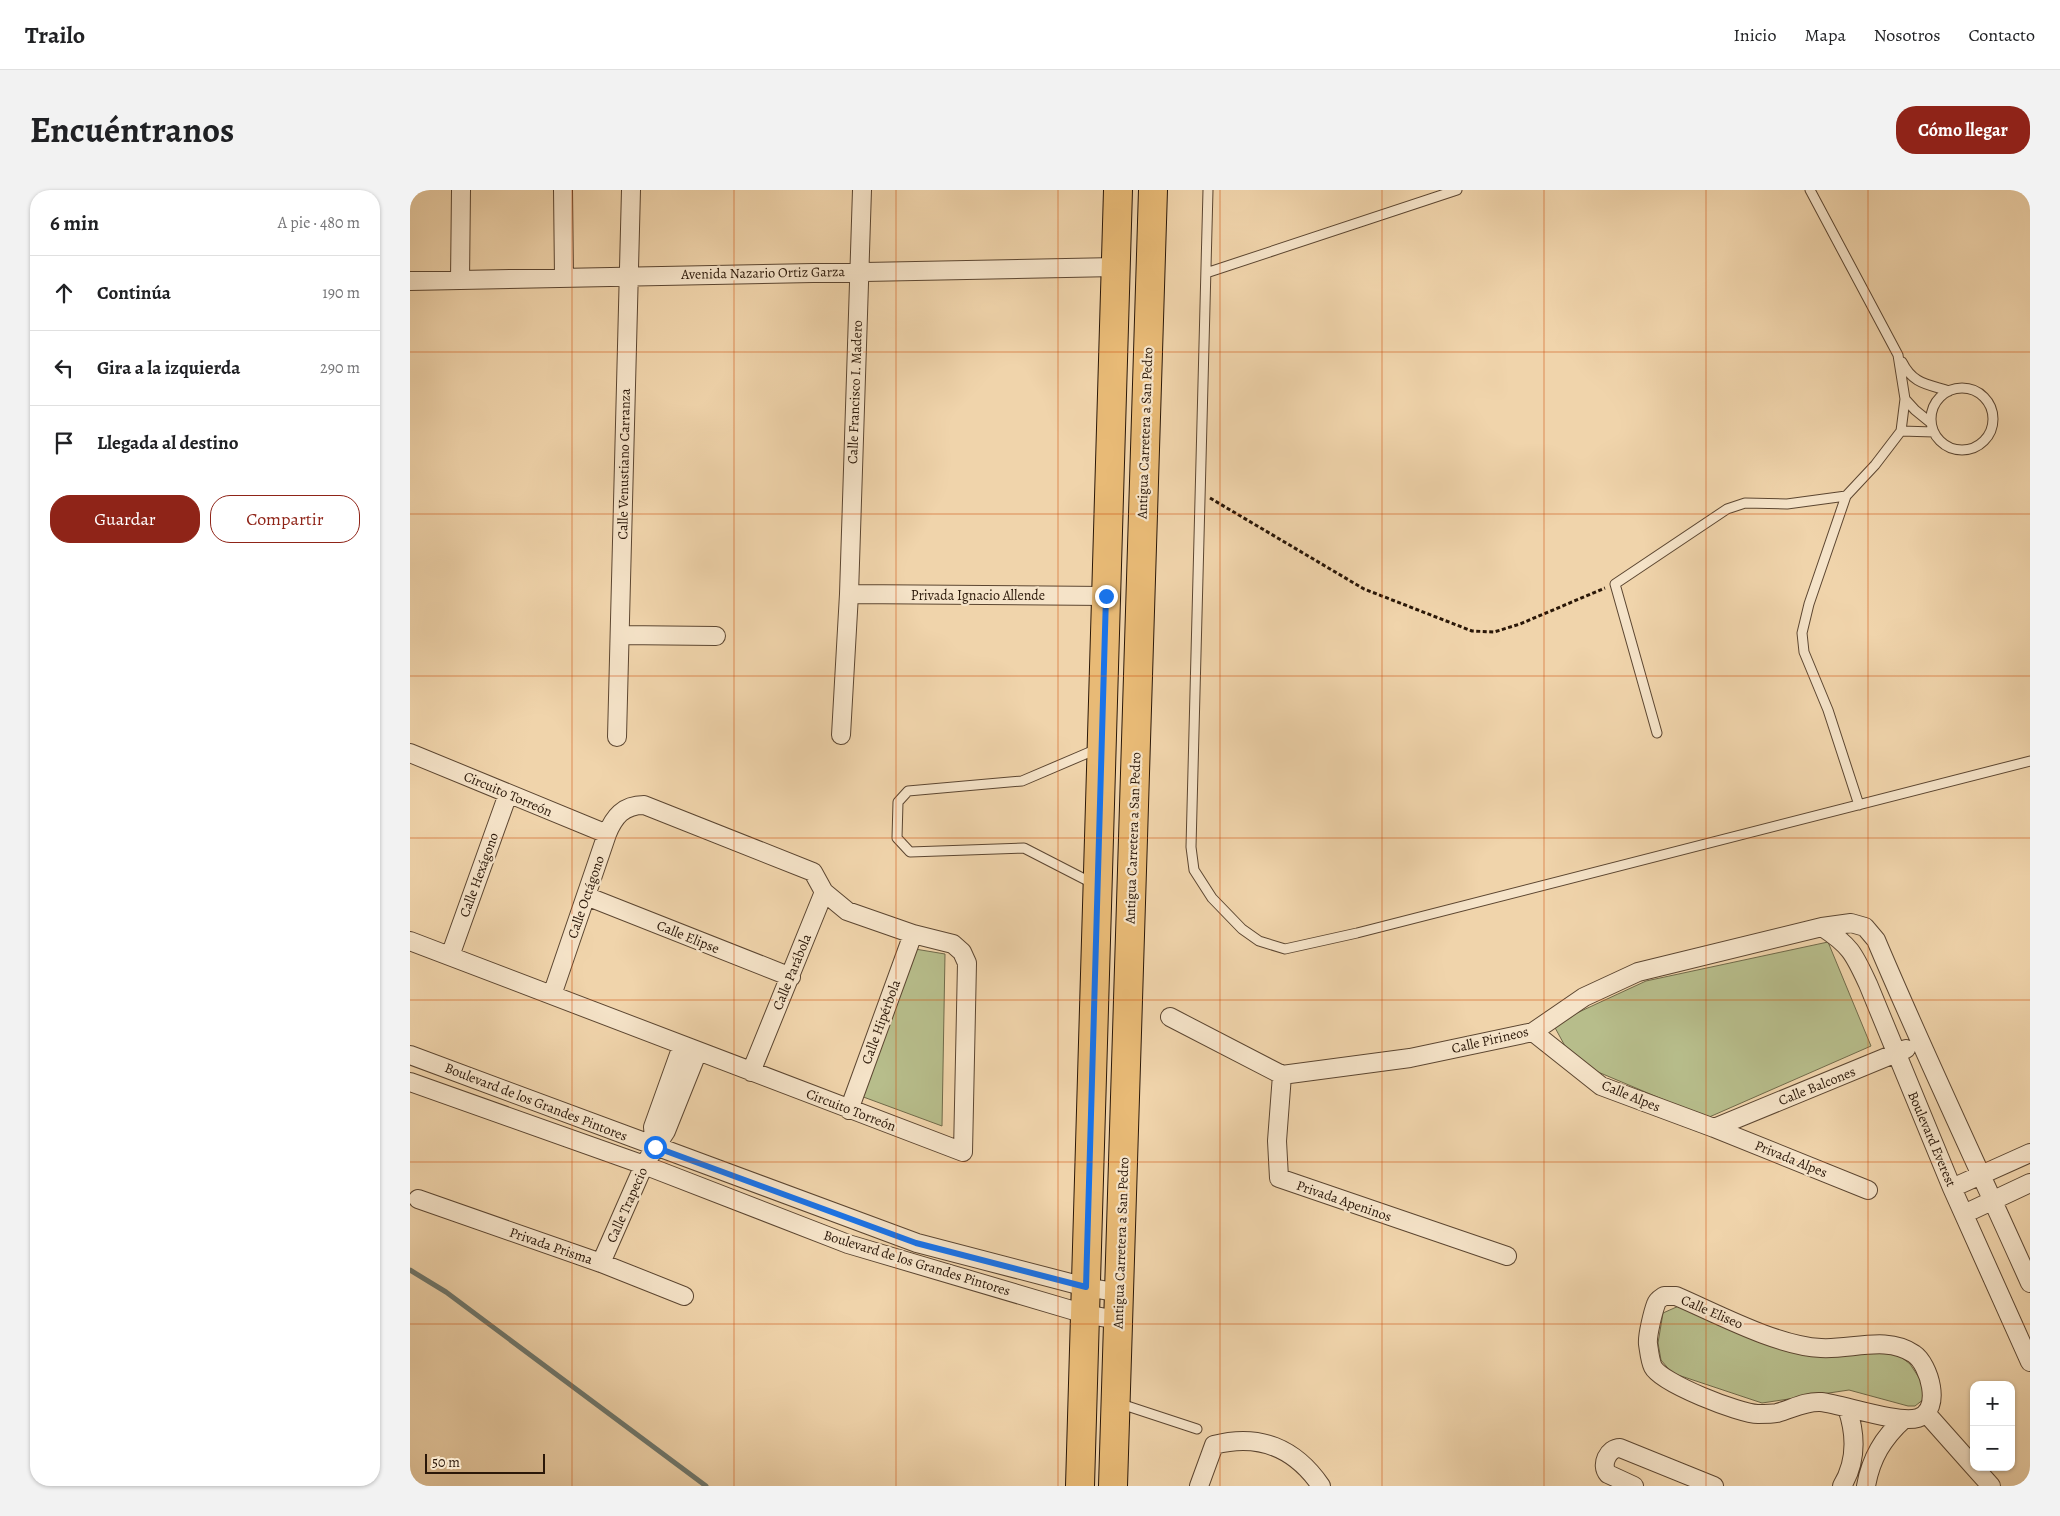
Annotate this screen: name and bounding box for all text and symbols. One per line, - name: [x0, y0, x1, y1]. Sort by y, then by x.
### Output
- text: Trailo: [25, 19, 85, 51]
- text: Inicio: [1733, 23, 1776, 47]
- text: Mapa: [1804, 23, 1846, 47]
- text: Nosotros: [1874, 23, 1940, 47]
- text: Contacto: [1968, 23, 2035, 47]
- text: Encuéntranos: [30, 106, 234, 154]
- button: Cómo llegar: [1896, 106, 2030, 154]
- text: 6 min: [50, 209, 99, 237]
- text: A pie · 480 m: [278, 212, 360, 234]
- street label: Avenida Nazario Ortiz Garza: [680, 262, 846, 284]
- icon: ahead: [50, 279, 78, 307]
- text: Continúa: [97, 280, 171, 306]
- text: 190 m: [322, 282, 360, 304]
- street label: Calle Francisco I. Madero: [843, 320, 867, 464]
- street label: Antigua Carretera a San Pedro: [1132, 347, 1157, 520]
- icon: left: [50, 354, 78, 382]
- text: Gira a la izquierda: [97, 355, 240, 381]
- text: 290 m: [320, 357, 360, 379]
- street label: Calle Venustiano Carranza: [613, 388, 635, 540]
- icon: arrive: [50, 429, 78, 457]
- text: Llegada al destino: [97, 430, 239, 456]
- button: Guardar: [50, 495, 200, 543]
- button: Compartir: [210, 495, 360, 543]
- route end: [1095, 585, 1118, 608]
- street label: Privada Ignacio Allende: [911, 586, 1045, 605]
- street label: Antigua Carretera a San Pedro: [1120, 752, 1145, 925]
- street label: Circuito Torreón: [461, 767, 556, 821]
- street label: Calle Hexágono: [455, 830, 503, 920]
- street label: Calle Octágono: [563, 853, 609, 941]
- street label: Calle Elipse: [654, 916, 722, 958]
- street label: Calle Parábola: [768, 931, 816, 1013]
- street label: Calle Hipérbola: [857, 977, 905, 1067]
- street label: Calle Pirineos: [1450, 1022, 1530, 1058]
- street label: Boulevard de los Grandes Pintores: [442, 1058, 630, 1146]
- street label: Calle Balcones: [1776, 1062, 1858, 1110]
- street label: Calle Alpes: [1599, 1076, 1663, 1116]
- street label: Circuito Torreón: [803, 1084, 899, 1136]
- street label: Boulevard Everest: [1903, 1088, 1961, 1190]
- route start: [644, 1136, 667, 1159]
- street label: Privada Alpes: [1752, 1136, 1830, 1182]
- street label: Antigua Carretera a San Pedro: [1108, 1157, 1133, 1330]
- street label: Calle Trapecio: [602, 1164, 652, 1246]
- street label: Privada Apeninos: [1294, 1176, 1394, 1226]
- street label: Privada Prisma: [507, 1223, 596, 1269]
- street label: Boulevard de los Grandes Pintores: [821, 1225, 1013, 1301]
- street label: Calle Eliseo: [1678, 1290, 1746, 1334]
- map controls: [1970, 1381, 2015, 1471]
- button: +: [1970, 1381, 2015, 1426]
- button: −: [1970, 1426, 2015, 1471]
- scale bar: [425, 1451, 545, 1474]
- text: 50 m: [432, 1453, 460, 1472]

